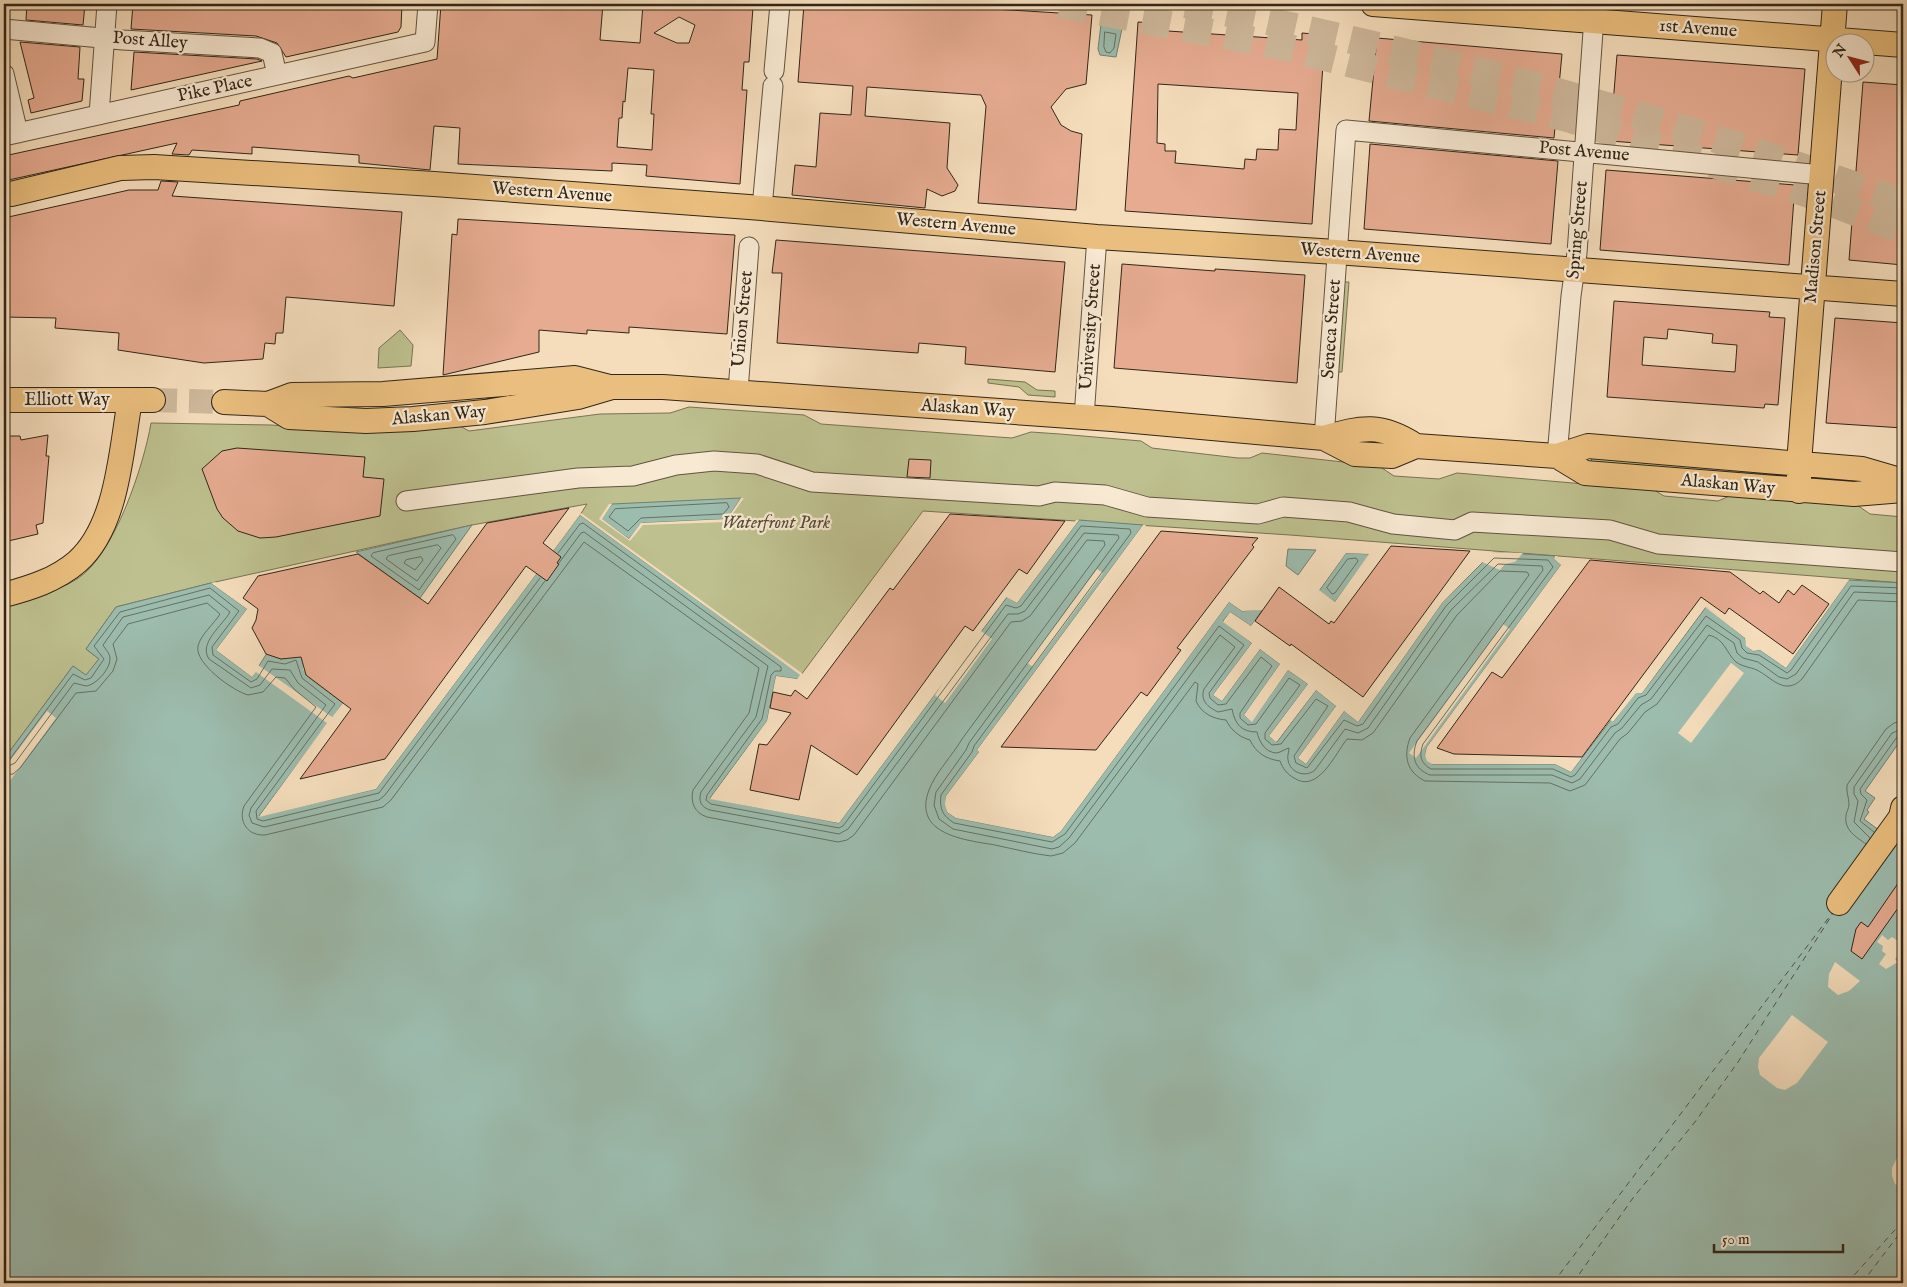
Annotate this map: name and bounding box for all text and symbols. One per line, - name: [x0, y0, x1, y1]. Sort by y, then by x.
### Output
- street label: 1st Avenue: [1658, 15, 1738, 43]
- street label: Post Alley: [112, 27, 188, 55]
- north arrow: [1824, 32, 1874, 82]
- text: N: [1829, 41, 1851, 62]
- street label: Pike Place: [175, 70, 255, 108]
- street label: Post Avenue: [1538, 137, 1630, 167]
- street label: Western Avenue: [491, 177, 613, 209]
- street label: Spring Street: [1562, 180, 1594, 280]
- street label: Madison Street: [1800, 190, 1832, 304]
- street label: Western Avenue: [895, 208, 1017, 242]
- street label: Western Avenue: [1299, 238, 1421, 270]
- street label: University Street: [1075, 263, 1107, 391]
- street label: Union Street: [727, 270, 759, 368]
- street label: Seneca Street: [1317, 279, 1347, 379]
- street label: Elliott Way: [24, 389, 110, 412]
- street label: Alaskan Way: [919, 394, 1016, 424]
- street label: Alaskan Way: [390, 400, 487, 432]
- street label: Alaskan Way: [1679, 469, 1776, 501]
- park label: Waterfront Park: [722, 512, 830, 535]
- scale bar: [1714, 1222, 1843, 1254]
- text: 50 m: [1722, 1230, 1750, 1249]

